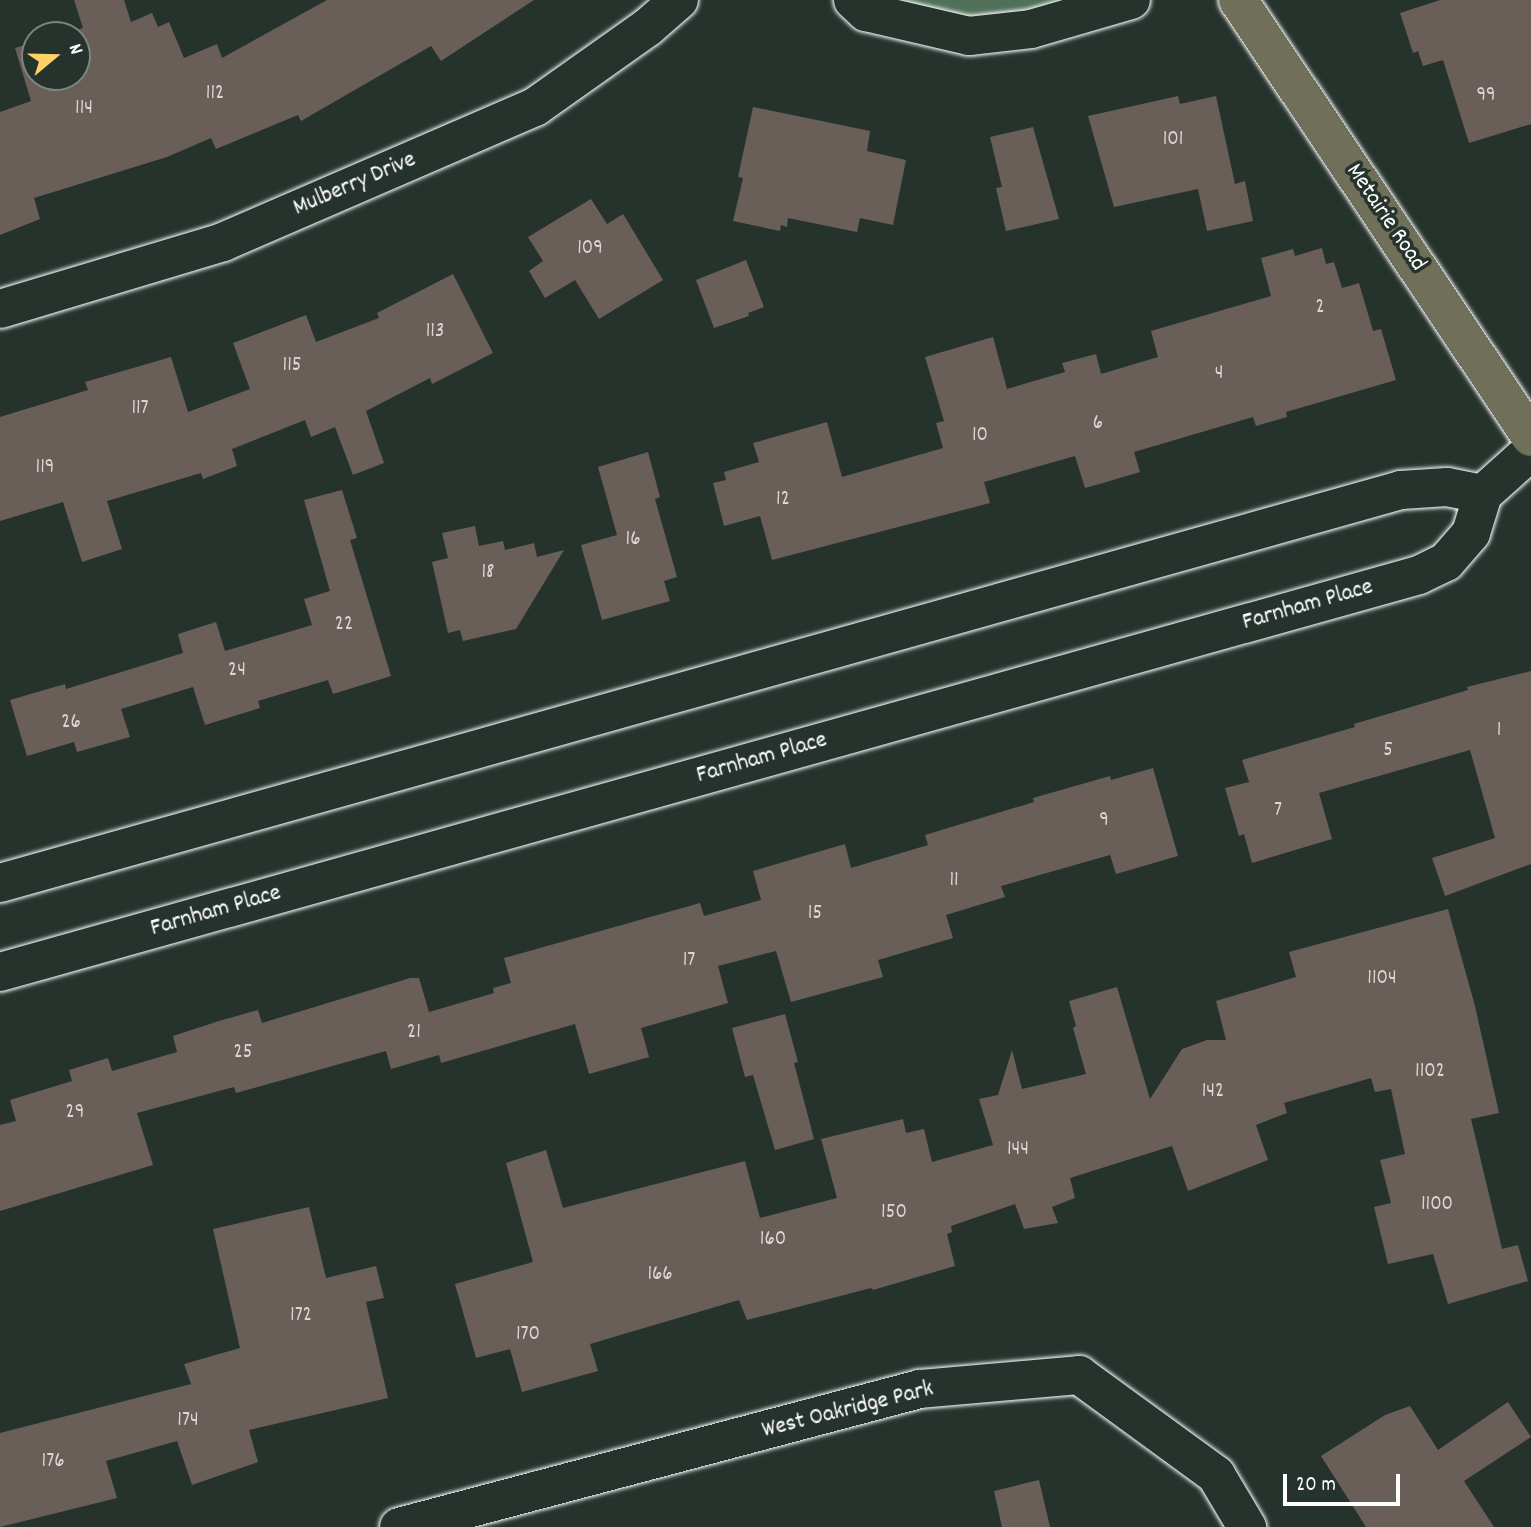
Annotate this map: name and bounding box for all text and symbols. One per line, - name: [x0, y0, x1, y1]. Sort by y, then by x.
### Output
- north arrow: [21, 21, 91, 91]
- text: N: [60, 41, 89, 58]
- house number: 112: [206, 81, 224, 107]
- house number: 99: [1476, 83, 1496, 109]
- house number: 114: [75, 96, 93, 122]
- house number: 101: [1163, 127, 1183, 153]
- street label: Mulberry Drive: [289, 146, 421, 224]
- street label: Metairie Road: [1339, 159, 1431, 277]
- house number: 109: [577, 236, 603, 262]
- house number: 2: [1315, 295, 1325, 321]
- house number: 113: [426, 319, 444, 345]
- house number: 115: [283, 353, 301, 379]
- house number: 4: [1215, 361, 1223, 387]
- house number: 117: [131, 396, 149, 422]
- house number: 6: [1093, 411, 1103, 437]
- house number: 10: [972, 423, 988, 449]
- house number: 119: [36, 455, 54, 481]
- house number: 12: [776, 487, 790, 513]
- house number: 16: [626, 527, 640, 553]
- house number: 18: [481, 560, 495, 586]
- street label: Farnham Place: [1240, 574, 1376, 638]
- house number: 22: [335, 612, 353, 638]
- house number: 24: [228, 658, 246, 684]
- house number: 26: [61, 710, 81, 736]
- house number: 1: [1497, 718, 1501, 744]
- street label: Farnham Place: [694, 727, 830, 791]
- house number: 5: [1383, 738, 1393, 764]
- house number: 7: [1274, 798, 1282, 824]
- house number: 9: [1099, 808, 1109, 834]
- house number: 11: [949, 868, 959, 894]
- street label: Farnham Place: [148, 880, 284, 944]
- house number: 15: [808, 901, 822, 927]
- house number: 17: [683, 948, 695, 974]
- house number: 1104: [1367, 966, 1397, 992]
- house number: 21: [407, 1020, 421, 1046]
- house number: 25: [234, 1040, 252, 1066]
- house number: 1102: [1415, 1059, 1445, 1085]
- house number: 142: [1202, 1079, 1224, 1105]
- house number: 29: [66, 1100, 84, 1126]
- house number: 144: [1007, 1137, 1029, 1163]
- house number: 1100: [1421, 1192, 1453, 1218]
- house number: 150: [881, 1200, 907, 1226]
- house number: 160: [760, 1227, 786, 1253]
- house number: 166: [647, 1262, 673, 1288]
- house number: 172: [290, 1303, 312, 1329]
- house number: 170: [516, 1322, 540, 1348]
- street label: West Oakridge Park: [759, 1376, 937, 1446]
- house number: 174: [177, 1408, 199, 1434]
- house number: 176: [42, 1449, 64, 1475]
- scale bar: [1286, 1460, 1403, 1504]
- text: 20 m: [1296, 1471, 1336, 1501]

